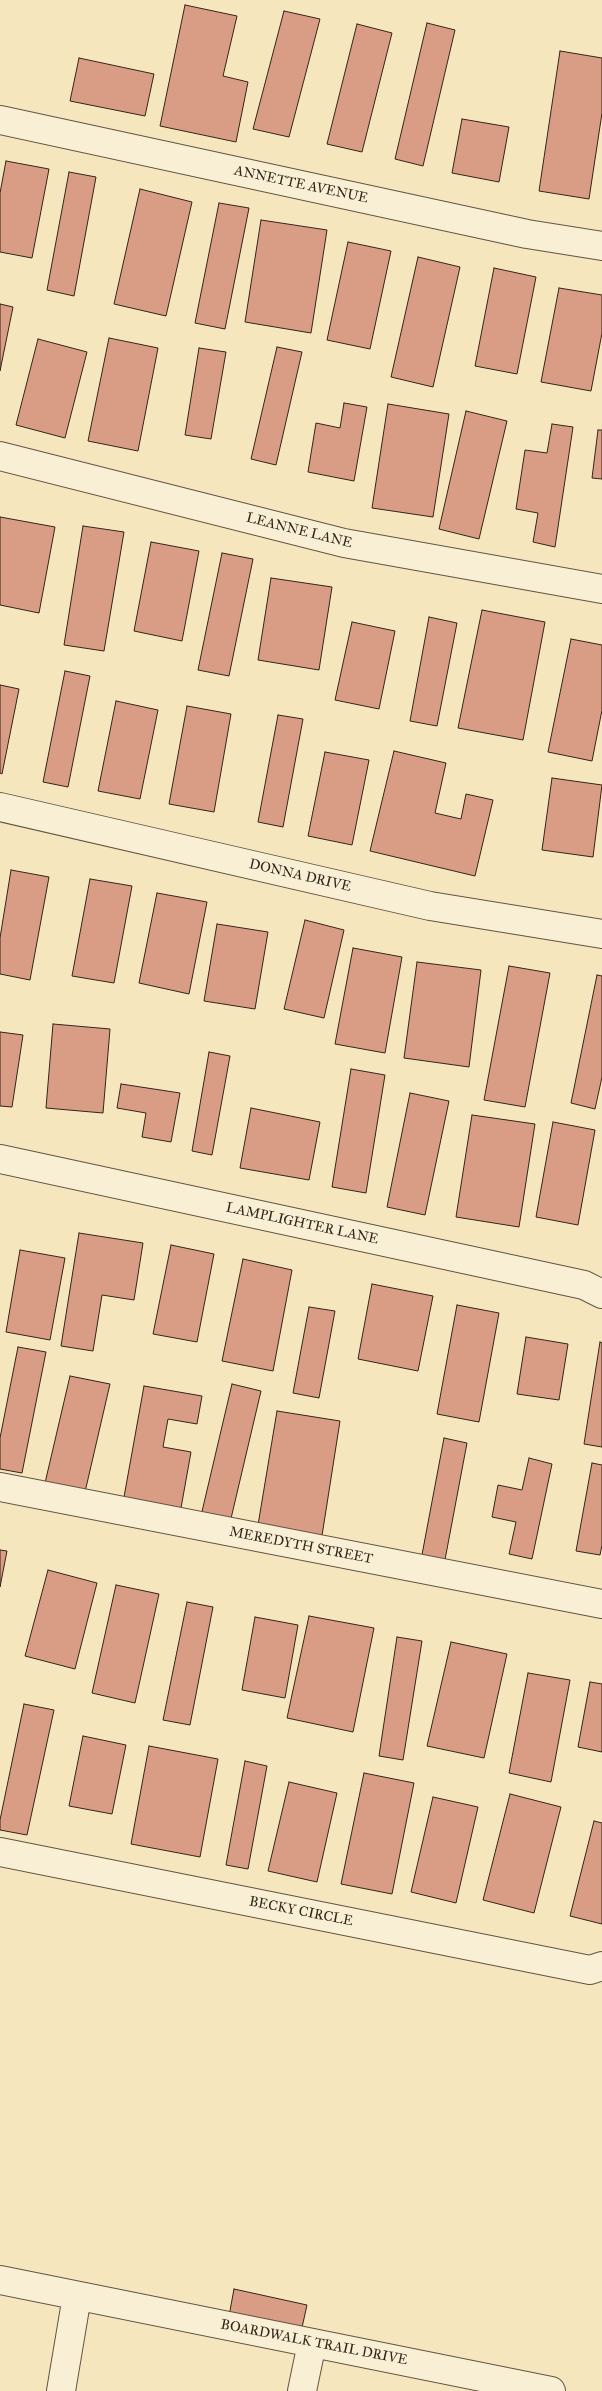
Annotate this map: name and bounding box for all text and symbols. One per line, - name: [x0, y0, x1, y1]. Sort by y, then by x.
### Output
- street label: ANNETTE AVENUE: [232, 163, 370, 207]
- street label: LEANNE LANE: [244, 510, 354, 552]
- street label: DONNA DRIVE: [247, 856, 353, 896]
- street label: LAMPLIGHTER LANE: [224, 1200, 380, 1248]
- street label: MEREDYTH STREET: [228, 1524, 374, 1568]
- street label: BECKY CIRCLE: [248, 1894, 354, 1930]
- street label: BOARDWALK TRAIL DRIVE: [219, 2317, 409, 2369]

